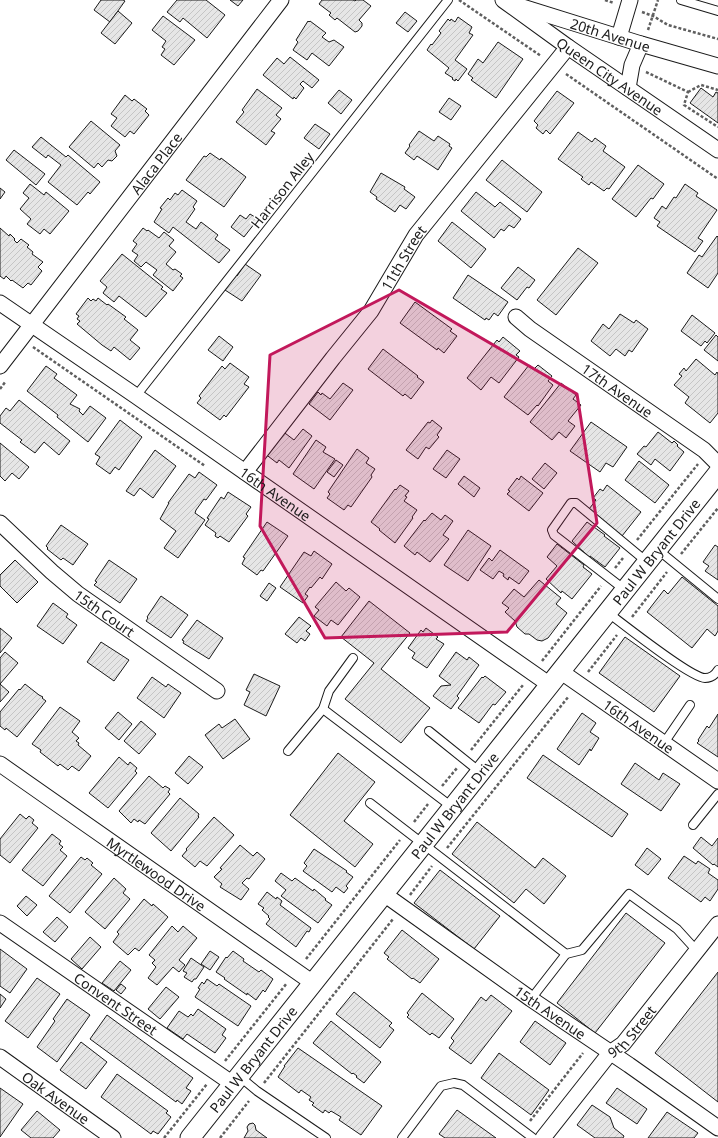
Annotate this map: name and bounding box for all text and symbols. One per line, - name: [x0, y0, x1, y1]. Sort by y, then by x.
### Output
- street label: 20th Avenue: [568, 13, 653, 56]
- street label: Queen City Avenue: [553, 32, 667, 119]
- street label: Alaca Place: [126, 128, 186, 198]
- street label: Harrison Alley: [246, 147, 318, 232]
- street label: 11th Street: [376, 221, 430, 293]
- street label: 17th Avenue: [578, 358, 657, 421]
- street label: 16th Avenue: [236, 462, 315, 525]
- street label: Paul W Bryant Drive: [608, 494, 704, 609]
- street label: 15th Court: [70, 585, 139, 640]
- street label: 16th Avenue: [599, 694, 678, 757]
- street label: Paul W Bryant Drive: [406, 748, 502, 862]
- street label: Myrtlewood Drive: [103, 832, 210, 915]
- street label: Convent Street: [70, 968, 162, 1039]
- street label: 15th Avenue: [511, 981, 590, 1043]
- street label: 9th Street: [603, 1001, 660, 1062]
- street label: Paul W Bryant Drive: [205, 1002, 301, 1116]
- street label: Oak Avenue: [18, 1066, 94, 1128]

